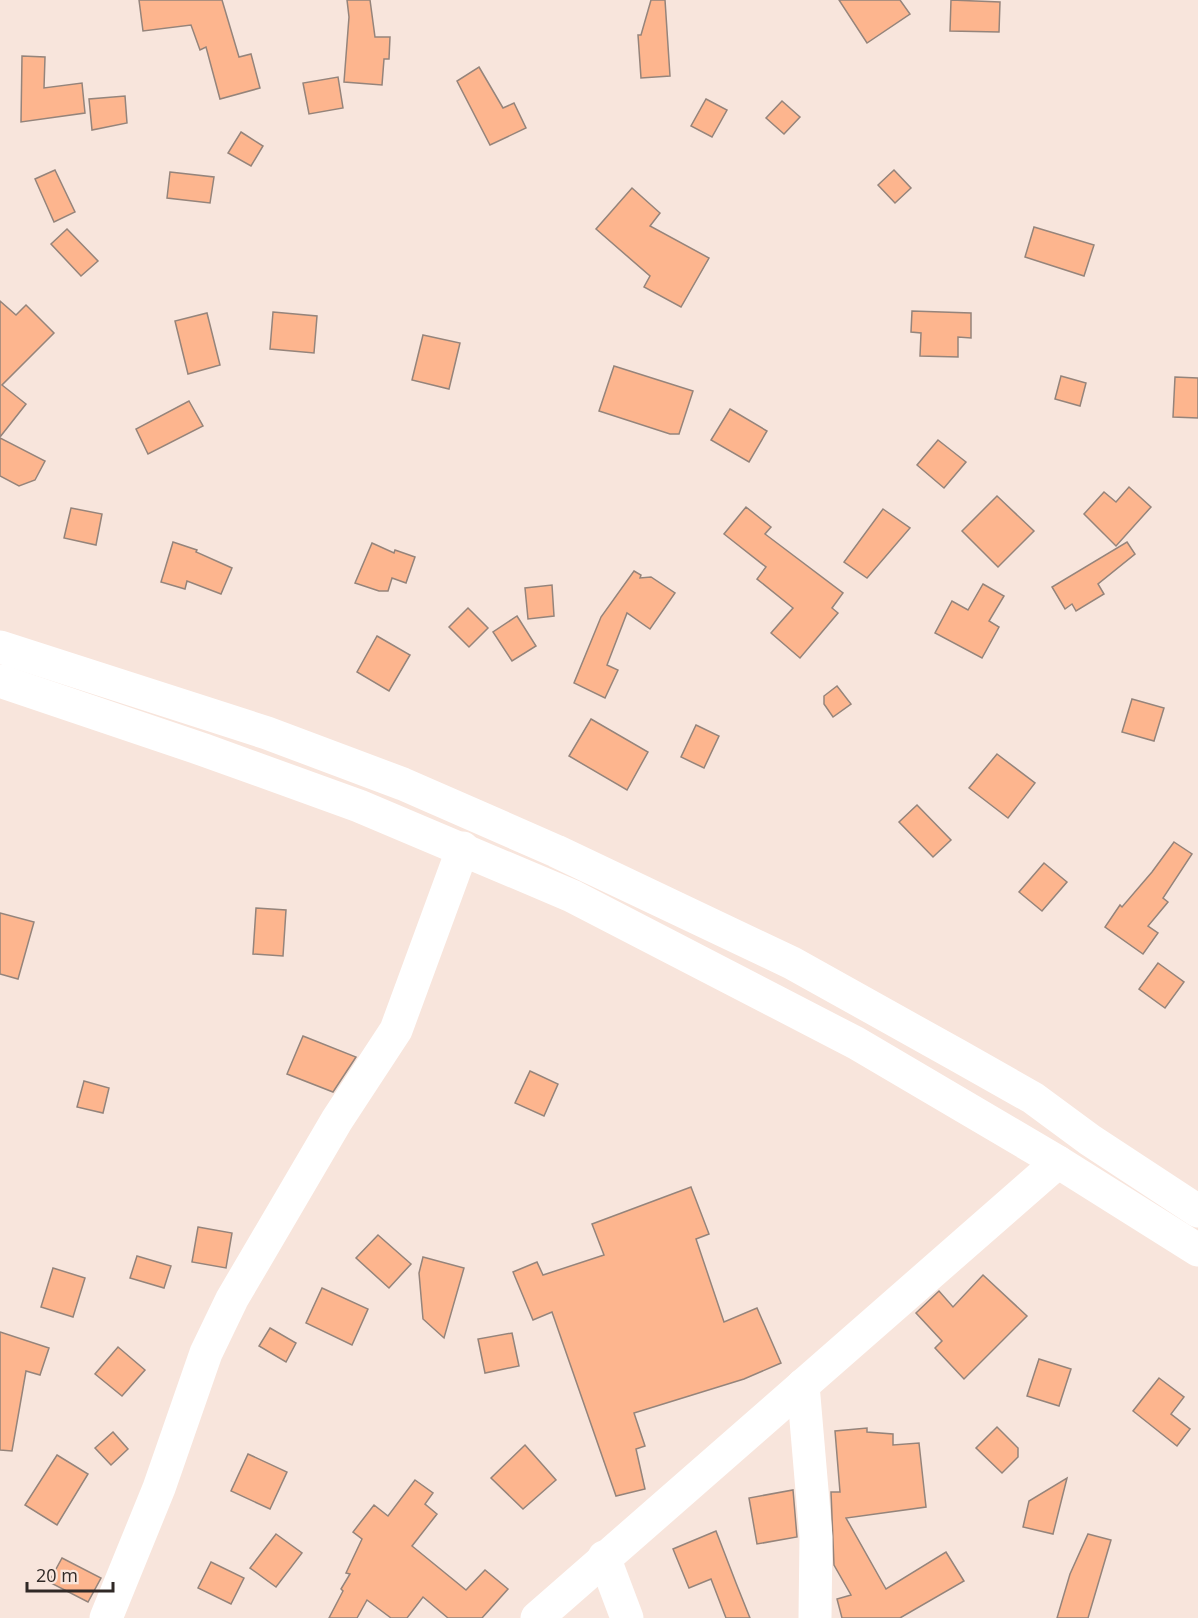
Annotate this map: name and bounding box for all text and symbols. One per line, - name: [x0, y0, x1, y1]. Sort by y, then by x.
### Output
- scale bar: [27, 1555, 112, 1593]
- text: 20 m: [36, 1563, 78, 1587]

